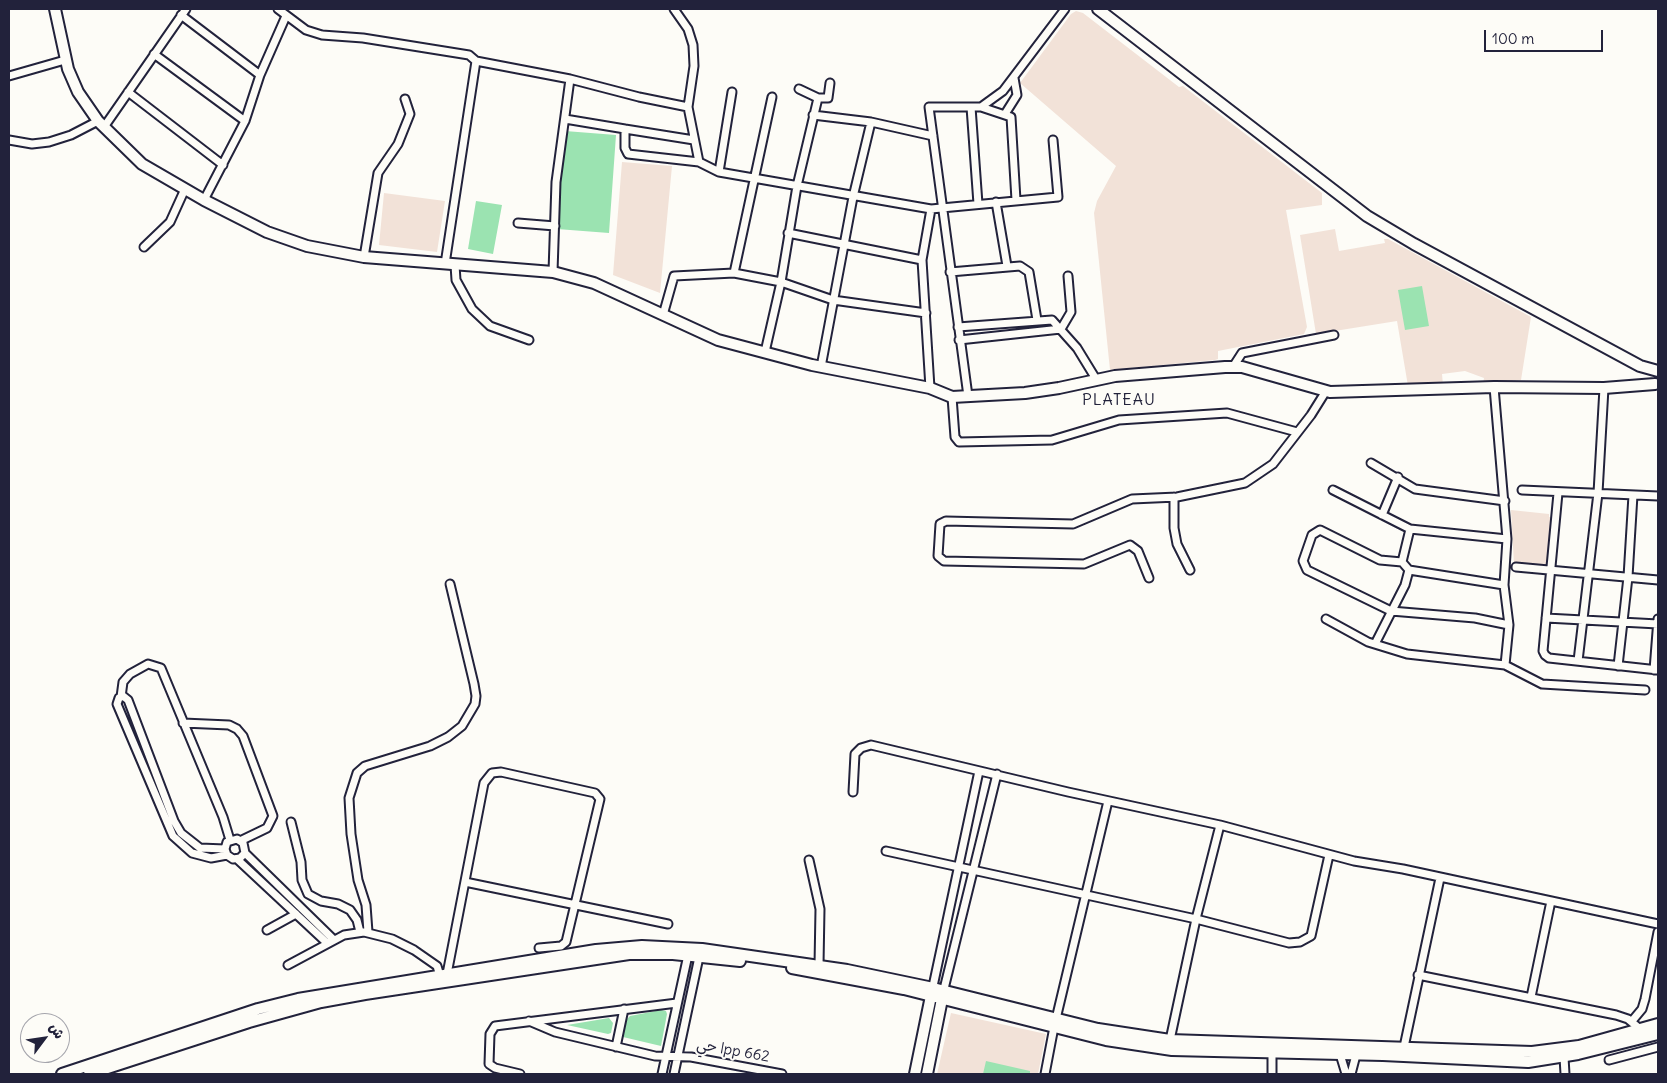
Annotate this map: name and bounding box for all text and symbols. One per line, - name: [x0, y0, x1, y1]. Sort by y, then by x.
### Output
- scale bar: [1487, 20, 1606, 52]
- text: 100 m: [1492, 29, 1534, 48]
- district label: PLATEAU: [1081, 390, 1157, 410]
- north arrow: [20, 1013, 70, 1063]
- text: ش: [45, 1020, 69, 1042]
- street label: حي lpp 662: [695, 1036, 771, 1066]

